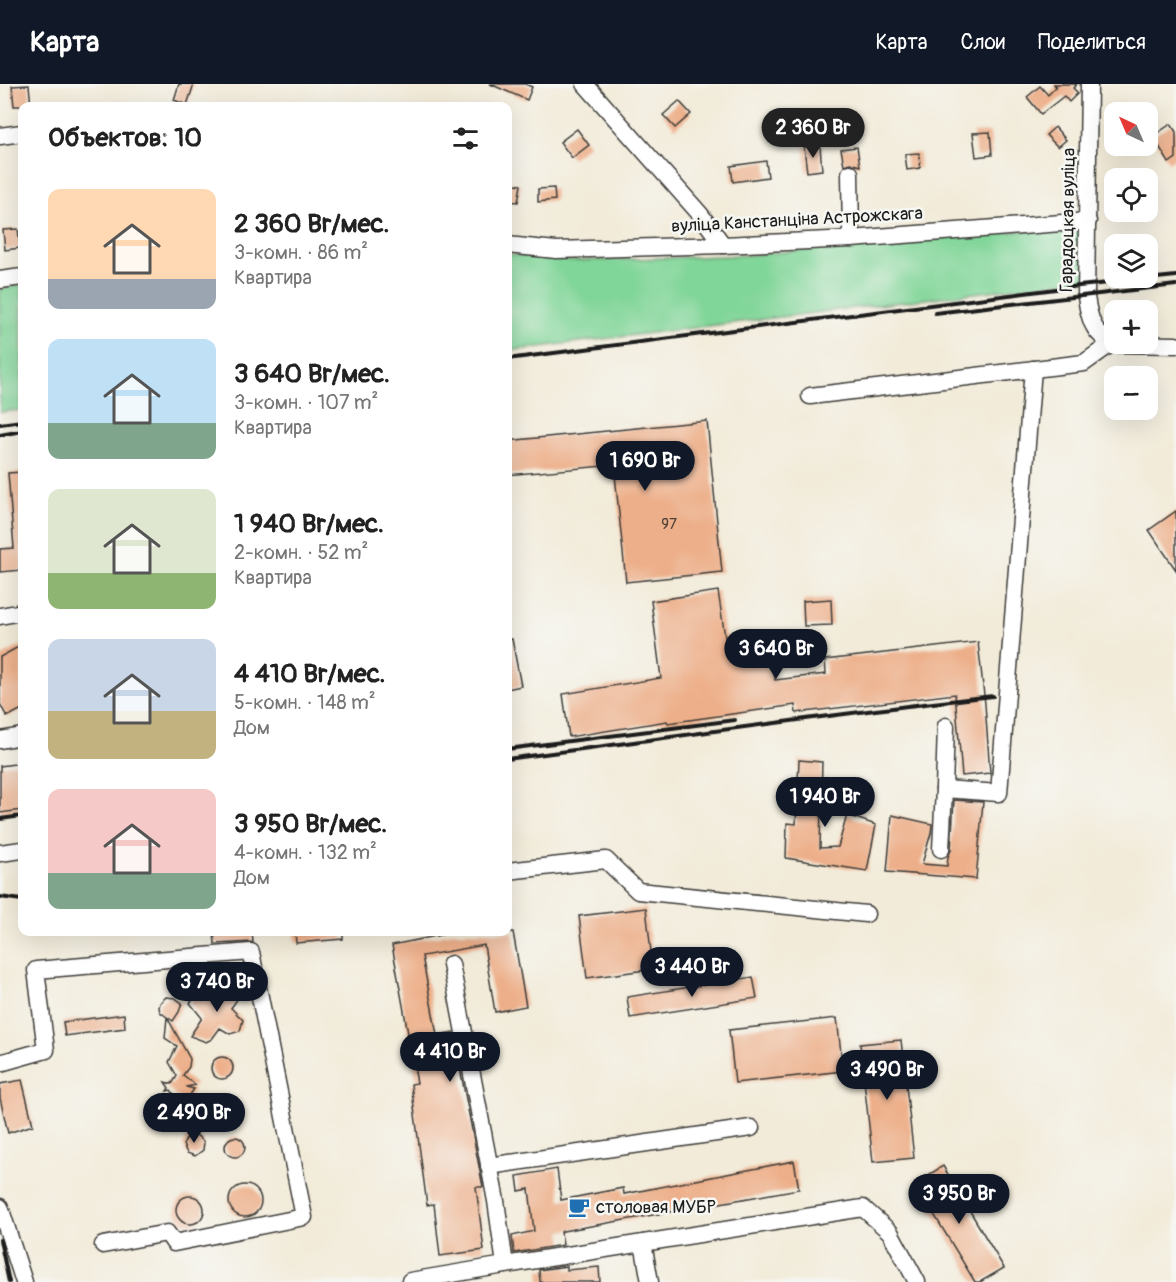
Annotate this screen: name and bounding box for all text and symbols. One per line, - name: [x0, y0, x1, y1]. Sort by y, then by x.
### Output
- text: Карта: [30, 25, 99, 60]
- text: Карта: [875, 29, 927, 56]
- text: Слои: [960, 29, 1005, 56]
- text: Поделиться: [1038, 29, 1146, 56]
- north arrow: [1104, 102, 1158, 156]
- map controls: [1104, 102, 1158, 420]
- pin: 2 360 Br: [751, 108, 875, 159]
- text: 2 360 Br: [776, 115, 850, 140]
- text: Объектов: 10: [48, 122, 202, 154]
- icon: filters: [449, 122, 482, 155]
- street label: Гарадоцкая вуліца: [1055, 148, 1081, 292]
- button: locate: [1104, 168, 1158, 222]
- street label: вуліца Канстанціна Астрожскага: [671, 202, 923, 238]
- text: 2 360 Br/мес.: [234, 208, 389, 240]
- icon: home: [96, 213, 168, 285]
- button: layers: [1104, 234, 1158, 288]
- text: 3-комн. · 86 m²: [234, 240, 368, 265]
- text: Квартира: [234, 265, 312, 290]
- button: +: [1104, 300, 1158, 354]
- text: 3 640 Br/мес.: [234, 358, 390, 390]
- icon: home: [96, 363, 168, 435]
- button: −: [1104, 366, 1158, 420]
- text: 3-комн. · 107 m²: [234, 390, 378, 415]
- text: Квартира: [234, 415, 312, 440]
- pin: 1 690 Br: [583, 441, 707, 492]
- text: 1 690 Br: [610, 448, 680, 473]
- text: 1 940 Br/мес.: [234, 508, 384, 540]
- icon: home: [96, 513, 168, 585]
- house number: 97: [661, 515, 677, 534]
- text: 2-комн. · 52 m²: [234, 540, 368, 565]
- text: Квартира: [234, 565, 312, 590]
- pin: 3 640 Br: [714, 629, 838, 680]
- text: 3 640 Br: [738, 636, 814, 661]
- text: 4 410 Br/мес.: [234, 658, 386, 690]
- icon: home: [96, 663, 168, 735]
- text: 5-комн. · 148 m²: [234, 690, 376, 715]
- text: Дом: [234, 715, 270, 740]
- pin: 1 940 Br: [763, 777, 887, 828]
- text: 1 940 Br: [790, 784, 860, 809]
- text: 3 950 Br/мес.: [234, 808, 387, 840]
- icon: home: [96, 813, 168, 885]
- text: 4-комн. · 132 m²: [234, 840, 377, 865]
- text: Дом: [234, 865, 270, 890]
- pin: 3 440 Br: [630, 947, 754, 998]
- text: 3 440 Br: [654, 954, 730, 979]
- pin: 3 740 Br: [155, 962, 279, 1013]
- text: 3 740 Br: [180, 969, 254, 994]
- pin: 4 410 Br: [388, 1032, 512, 1083]
- text: 4 410 Br: [414, 1039, 486, 1064]
- pin: 3 490 Br: [825, 1050, 949, 1101]
- text: 3 490 Br: [850, 1057, 924, 1082]
- pin: 2 490 Br: [132, 1093, 256, 1144]
- text: 2 490 Br: [157, 1100, 231, 1125]
- pin: 3 950 Br: [897, 1174, 1021, 1225]
- text: 3 950 Br: [922, 1181, 996, 1206]
- cafe icon: столовая МУБР: [567, 1195, 591, 1219]
- place label: столовая МУБР: [596, 1196, 716, 1219]

